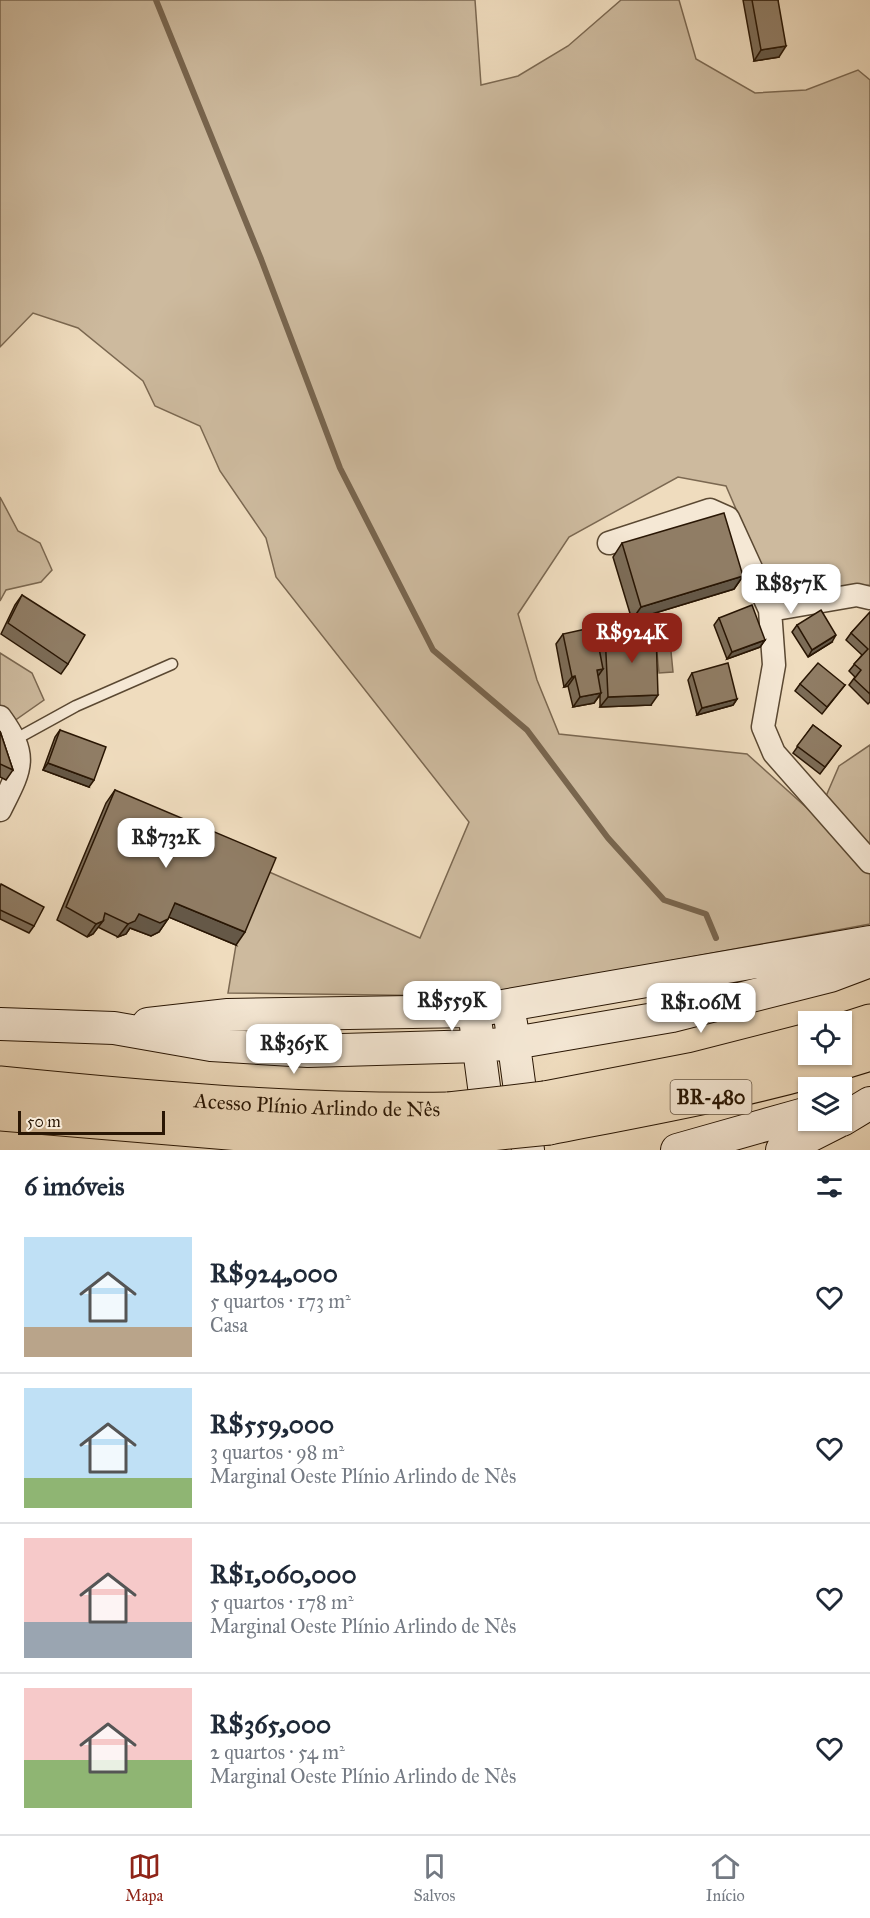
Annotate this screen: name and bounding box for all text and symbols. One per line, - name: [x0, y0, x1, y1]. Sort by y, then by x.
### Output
- pin: R$857K: [742, 564, 840, 615]
- text: R$857K: [756, 571, 826, 595]
- pin: R$924K: [583, 613, 681, 664]
- text: R$924K: [596, 620, 668, 644]
- pin: R$732K: [117, 818, 215, 869]
- text: R$732K: [132, 825, 200, 849]
- pin: R$559K: [403, 981, 501, 1032]
- pin: R$1.06M: [646, 983, 756, 1034]
- text: R$559K: [417, 988, 487, 1012]
- text: R$1.06M: [661, 990, 741, 1014]
- map controls: [798, 1011, 852, 1131]
- button: locate: [798, 1011, 852, 1065]
- pin: R$365K: [245, 1024, 343, 1075]
- text: R$365K: [260, 1031, 328, 1055]
- button: layers: [798, 1077, 852, 1131]
- road number: BR-480: [670, 1080, 752, 1114]
- street label: Acesso Plínio Arlindo de Nês: [192, 1087, 440, 1122]
- scale bar: [18, 1108, 165, 1136]
- text: 50 m: [27, 1112, 61, 1131]
- text: 6 imóveis: [24, 1170, 125, 1202]
- icon: filters: [813, 1170, 846, 1203]
- text: R$924,000: [210, 1257, 338, 1289]
- icon: home: [72, 1261, 144, 1333]
- icon: heart: [813, 1281, 846, 1314]
- text: 5 quartos · 173 m²: [210, 1289, 351, 1313]
- text: Casa: [210, 1313, 248, 1337]
- text: R$559,000: [210, 1408, 334, 1440]
- icon: home: [72, 1412, 144, 1484]
- icon: heart: [813, 1432, 846, 1465]
- text: 3 quartos · 98 m²: [210, 1440, 344, 1464]
- text: Marginal Oeste Plínio Arlindo de Nês: [210, 1464, 516, 1488]
- text: R$1,060,000: [210, 1558, 357, 1590]
- icon: home: [72, 1562, 144, 1634]
- icon: heart: [813, 1582, 846, 1615]
- text: 5 quartos · 178 m²: [210, 1590, 354, 1614]
- text: Marginal Oeste Plínio Arlindo de Nês: [210, 1614, 516, 1638]
- text: R$365,000: [210, 1708, 331, 1740]
- icon: home: [72, 1712, 144, 1784]
- icon: heart: [813, 1732, 846, 1765]
- text: 2 quartos · 54 m²: [210, 1740, 345, 1764]
- text: Marginal Oeste Plínio Arlindo de Nês: [210, 1764, 516, 1788]
- tab: Mapa: [125, 1850, 163, 1905]
- tab: Salvos: [414, 1850, 455, 1905]
- tab: Início: [706, 1850, 745, 1905]

